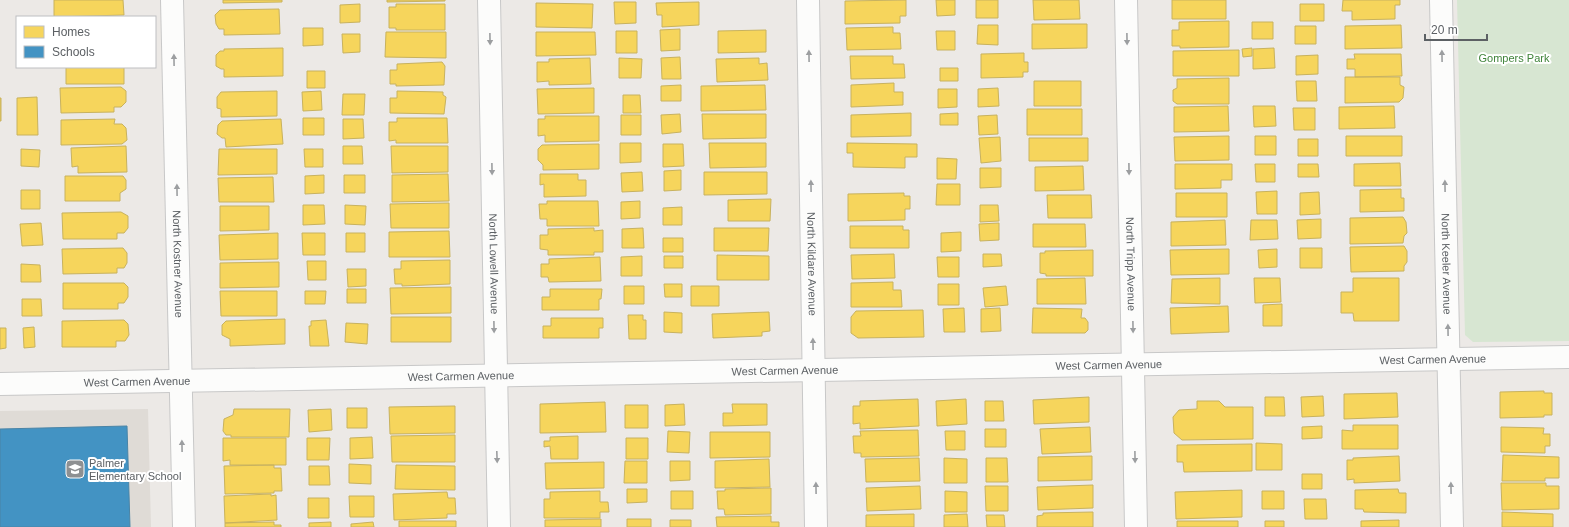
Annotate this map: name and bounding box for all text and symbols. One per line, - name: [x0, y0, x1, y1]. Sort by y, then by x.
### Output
- legend: [16, 16, 156, 68]
- scale bar: [1425, 16, 1487, 42]
- text: 20 m: [1431, 23, 1458, 37]
- text: Homes: [52, 25, 90, 39]
- one-way arrow: [486, 33, 493, 45]
- one-way arrow: [1123, 33, 1130, 45]
- text: Schools: [52, 45, 95, 59]
- one-way arrow: [1439, 49, 1445, 62]
- one-way arrow: [805, 50, 812, 62]
- park label: Gompers Park: [1479, 52, 1550, 64]
- one-way arrow: [171, 53, 177, 66]
- one-way arrow: [489, 163, 495, 176]
- one-way arrow: [1126, 163, 1132, 176]
- one-way arrow: [1442, 179, 1448, 192]
- one-way arrow: [807, 180, 814, 192]
- one-way arrow: [173, 184, 180, 196]
- street label: North Kostner Avenue: [171, 210, 185, 318]
- street label: North Kildare Avenue: [805, 212, 819, 316]
- street label: North Lowell Avenue: [487, 213, 501, 314]
- street label: North Keeler Avenue: [1439, 213, 1454, 315]
- street label: North Tripp Avenue: [1124, 217, 1138, 311]
- one-way arrow: [491, 321, 497, 334]
- one-way arrow: [1129, 321, 1136, 333]
- one-way arrow: [1445, 323, 1451, 336]
- one-way arrow: [810, 337, 816, 350]
- street label: West Carmen Avenue: [1379, 352, 1486, 366]
- street label: West Carmen Avenue: [1055, 358, 1162, 372]
- street label: West Carmen Avenue: [731, 364, 838, 377]
- street label: West Carmen Avenue: [407, 369, 514, 383]
- street label: West Carmen Avenue: [84, 375, 190, 389]
- one-way arrow: [179, 439, 185, 452]
- one-way arrow: [494, 451, 500, 464]
- one-way arrow: [1132, 451, 1138, 464]
- place label: Palmer Elementary School: [89, 457, 181, 482]
- school or university icon: Palmer Elementary School: [64, 458, 86, 480]
- one-way arrow: [813, 481, 819, 494]
- one-way arrow: [1448, 481, 1454, 494]

